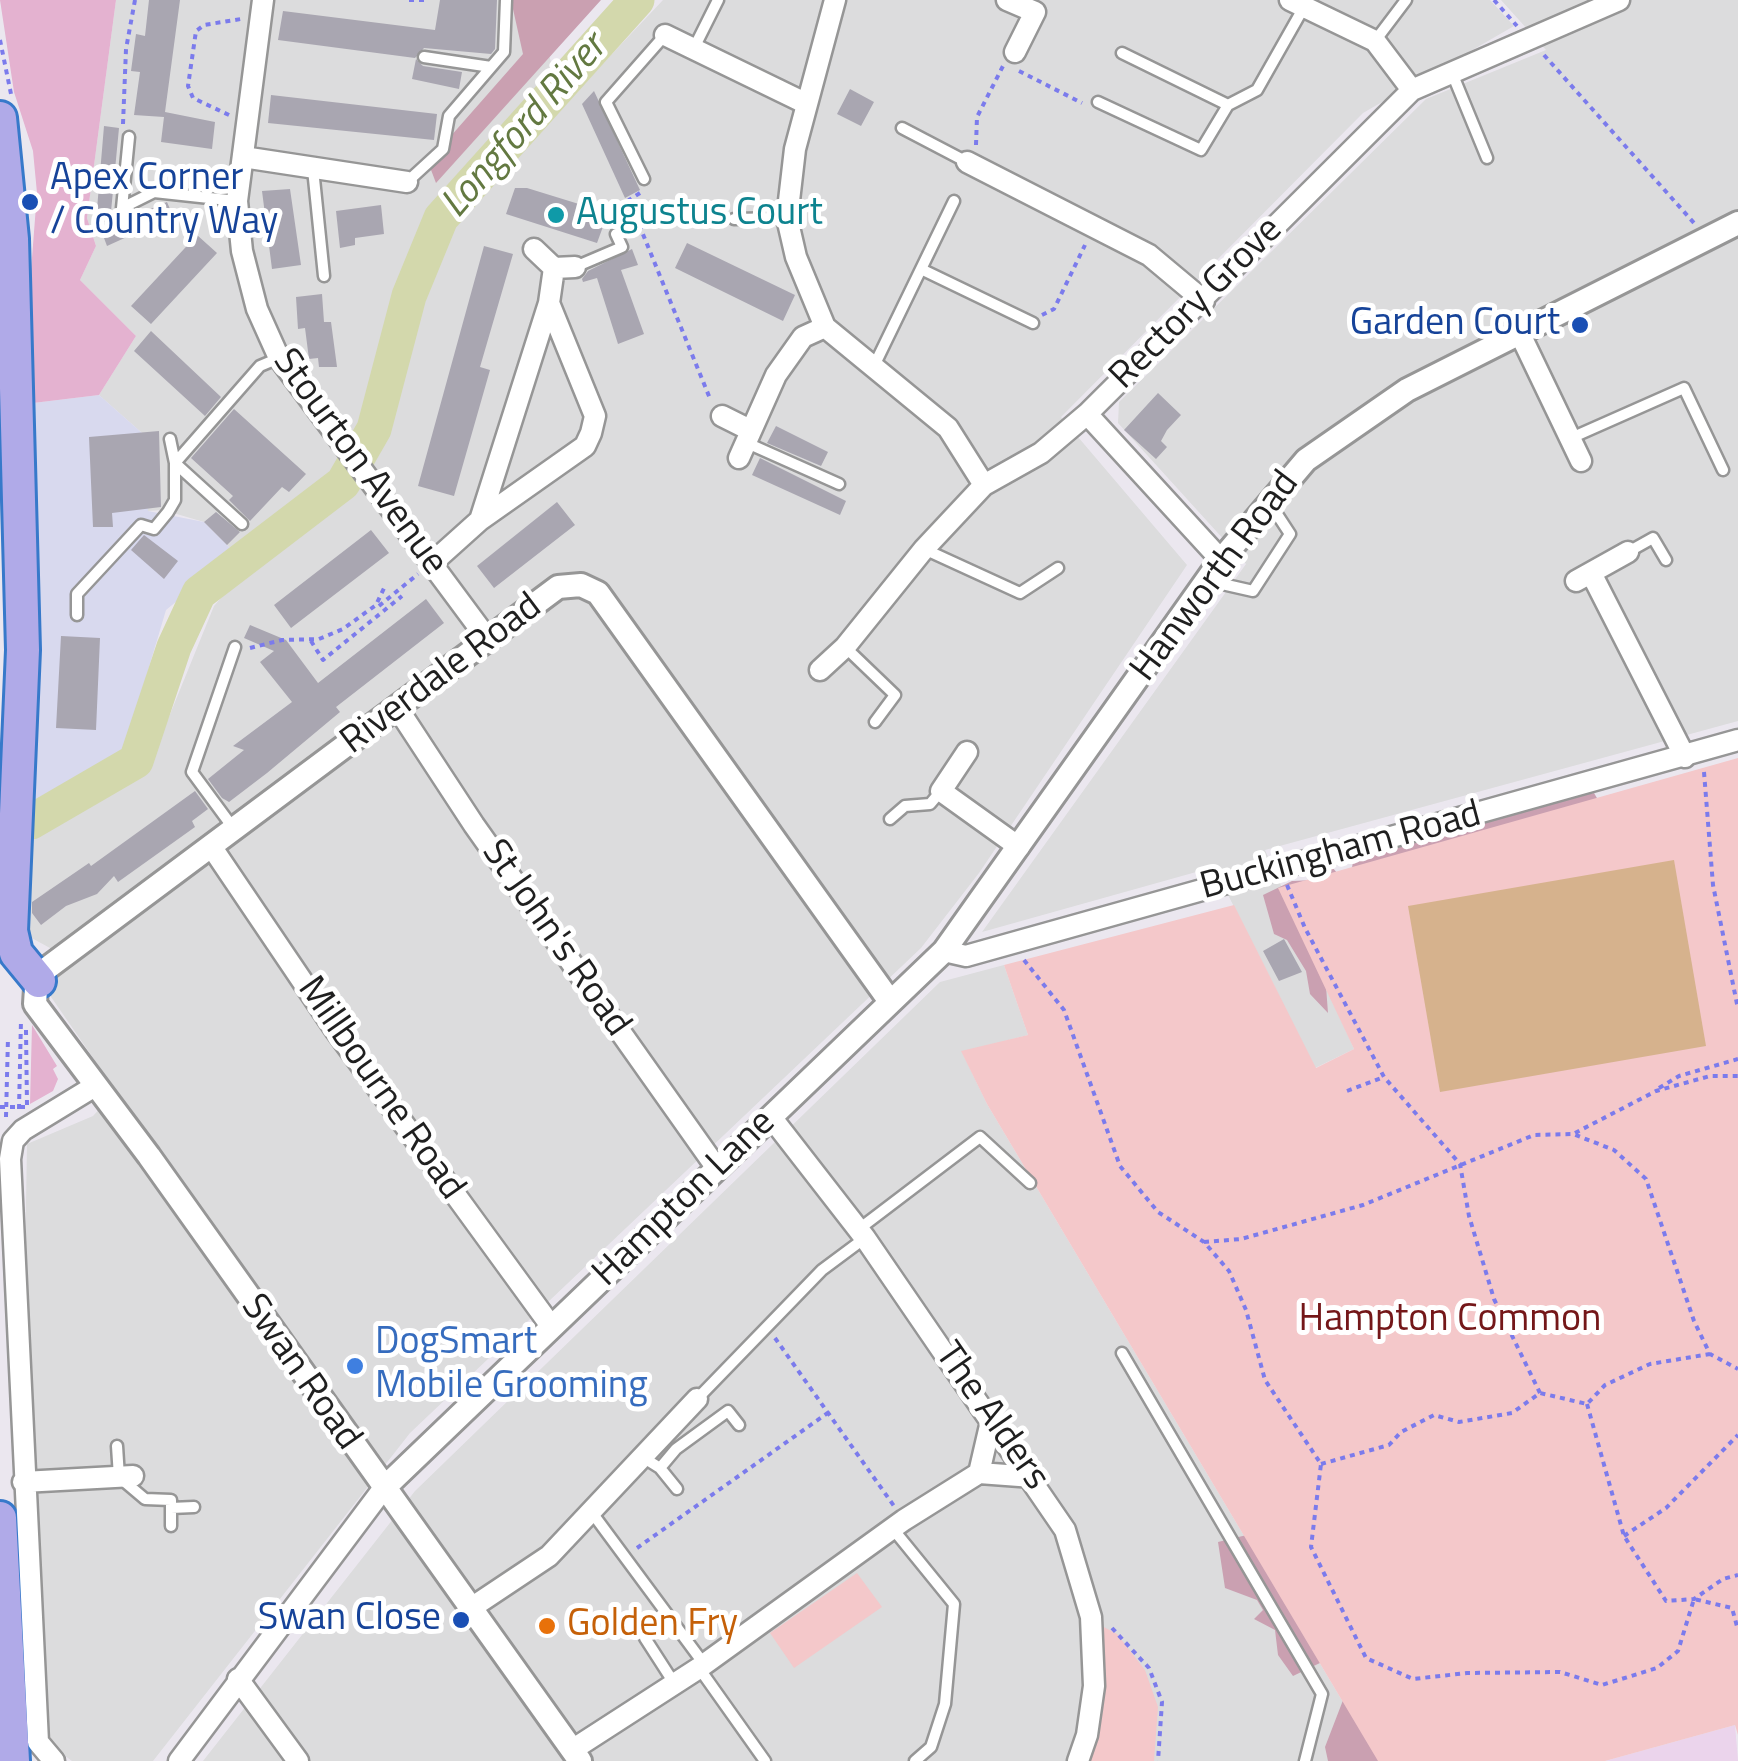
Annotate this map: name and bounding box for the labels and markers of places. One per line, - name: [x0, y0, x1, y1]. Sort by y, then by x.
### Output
- place label: Apex Corner / Country Way: [50, 157, 278, 246]
- marker: Apex Corner / Country Way: [19, 191, 41, 213]
- place label: Augustus Court: [576, 192, 823, 238]
- marker: Augustus Court: [545, 204, 567, 226]
- place label: Garden Court: [1350, 302, 1560, 348]
- marker: Garden Court: [1569, 314, 1591, 336]
- place label: DogSmart Mobile Grooming: [375, 1321, 648, 1410]
- marker: DogSmart Mobile Grooming: [344, 1355, 366, 1377]
- place label: Swan Close: [258, 1597, 441, 1643]
- place label: Golden Fry: [567, 1603, 738, 1649]
- marker: Swan Close: [450, 1609, 472, 1631]
- marker: Golden Fry: [536, 1615, 558, 1637]

